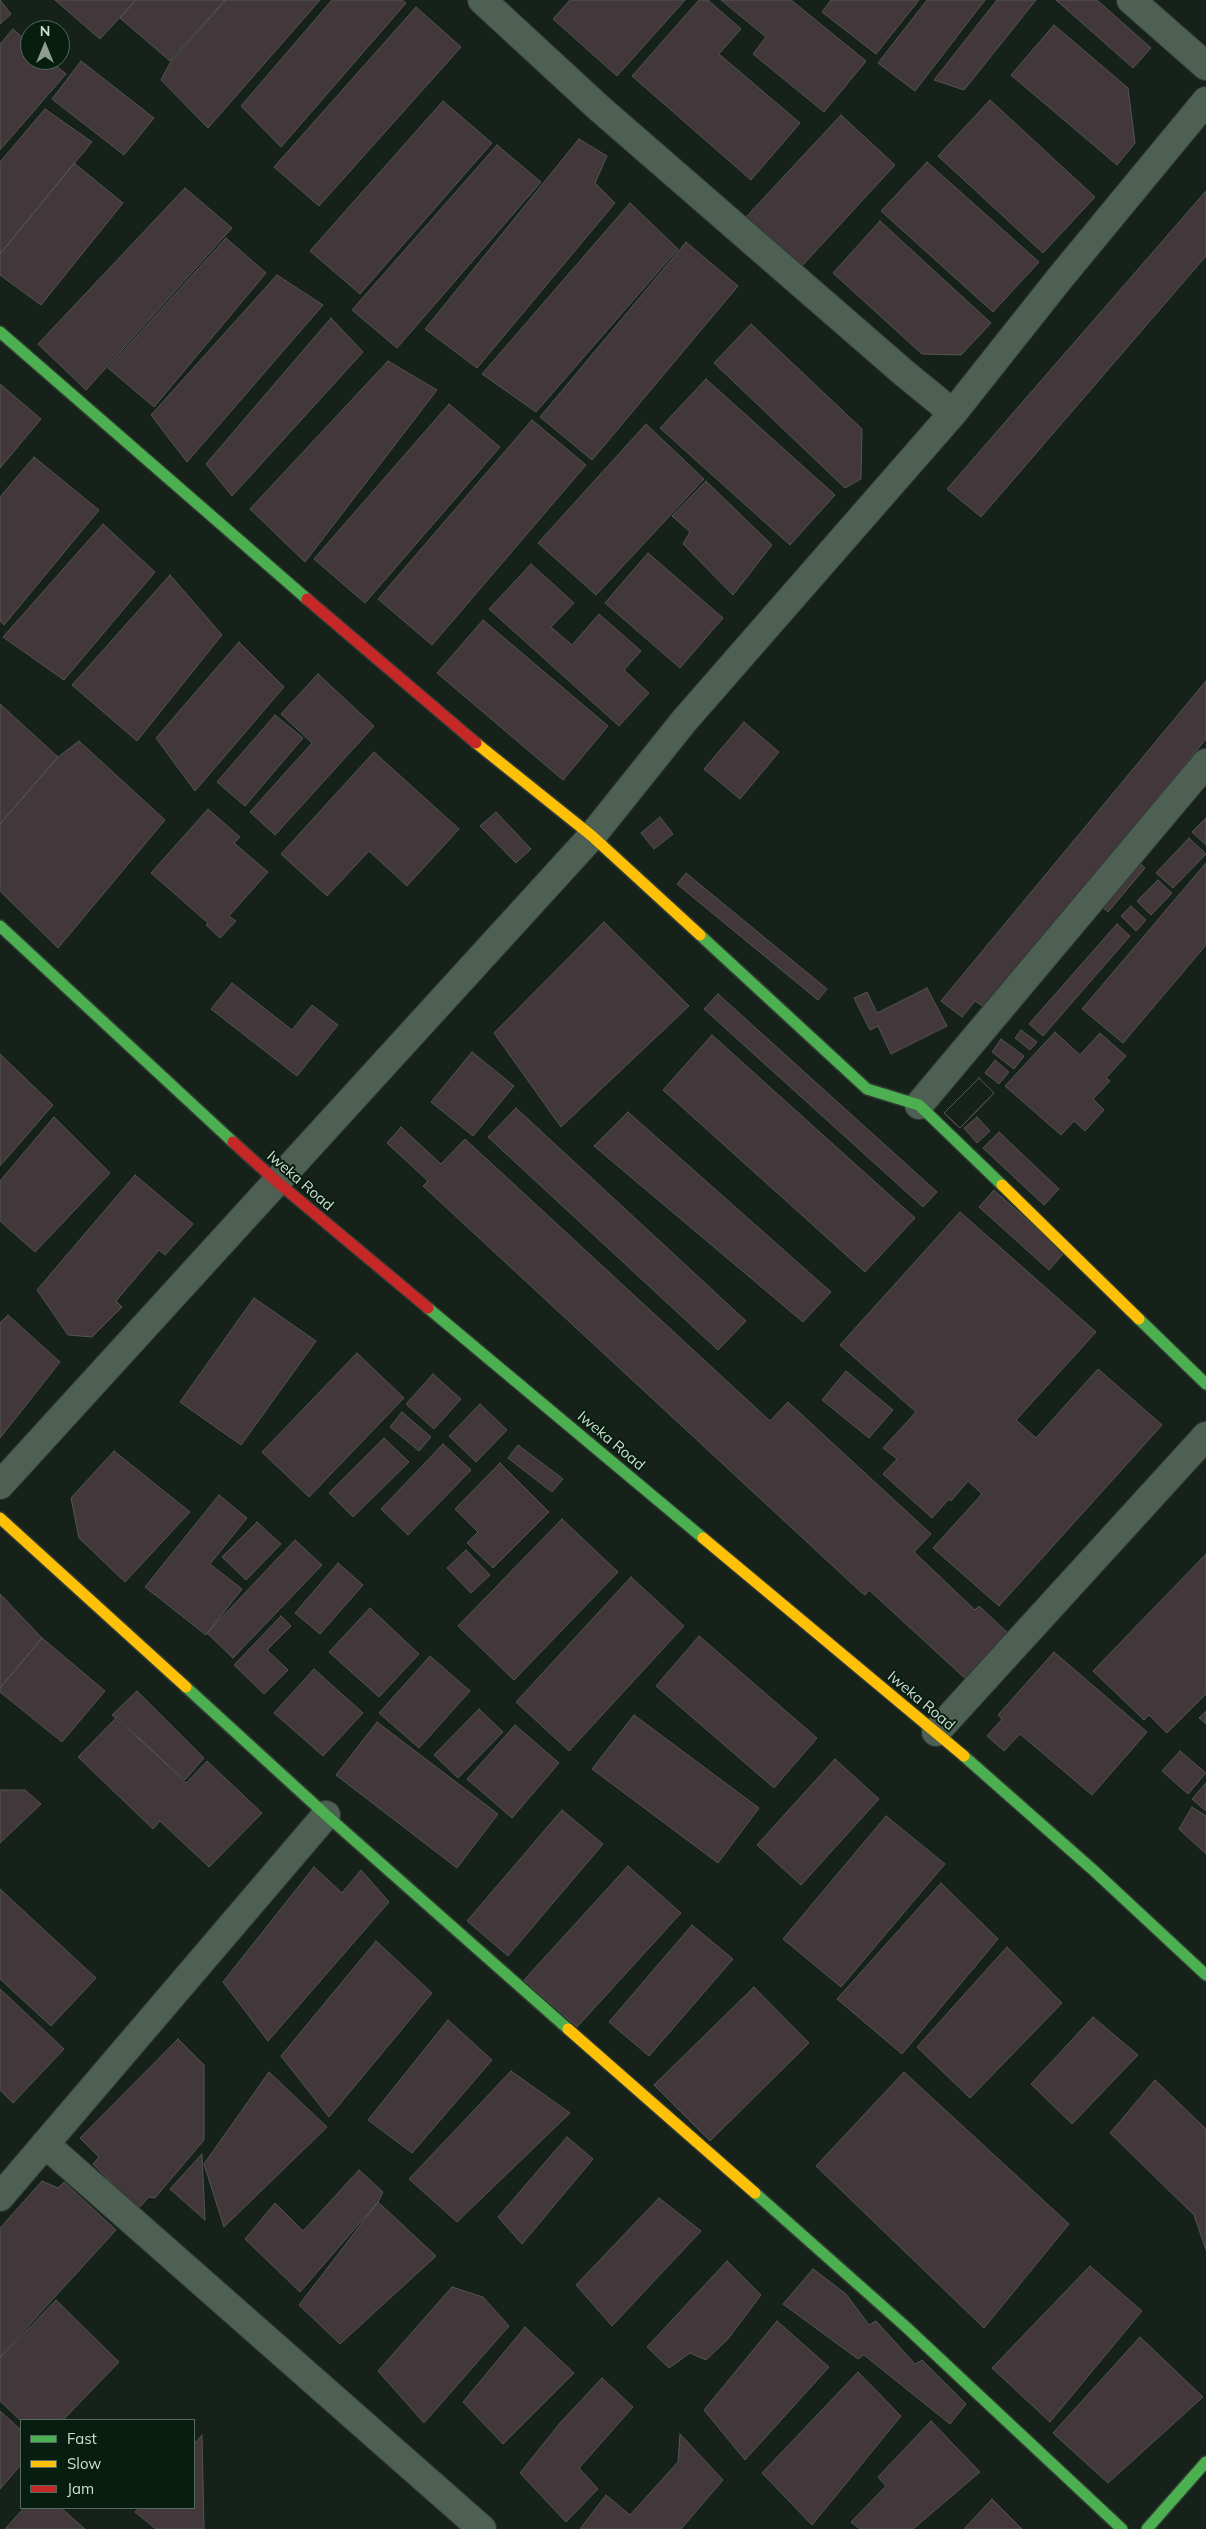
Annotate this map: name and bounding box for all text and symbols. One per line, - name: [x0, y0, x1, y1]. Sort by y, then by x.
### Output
- north arrow: [20, 20, 70, 70]
- text: N: [40, 22, 50, 40]
- street label: Iweka Road: [263, 1147, 337, 1215]
- street label: Iweka Road: [574, 1408, 648, 1474]
- street label: Iweka Road: [884, 1668, 958, 1734]
- legend: [20, 2419, 195, 2509]
- text: Fast: [67, 2429, 97, 2448]
- text: Slow: [67, 2454, 101, 2473]
- text: Jam: [67, 2479, 94, 2498]

